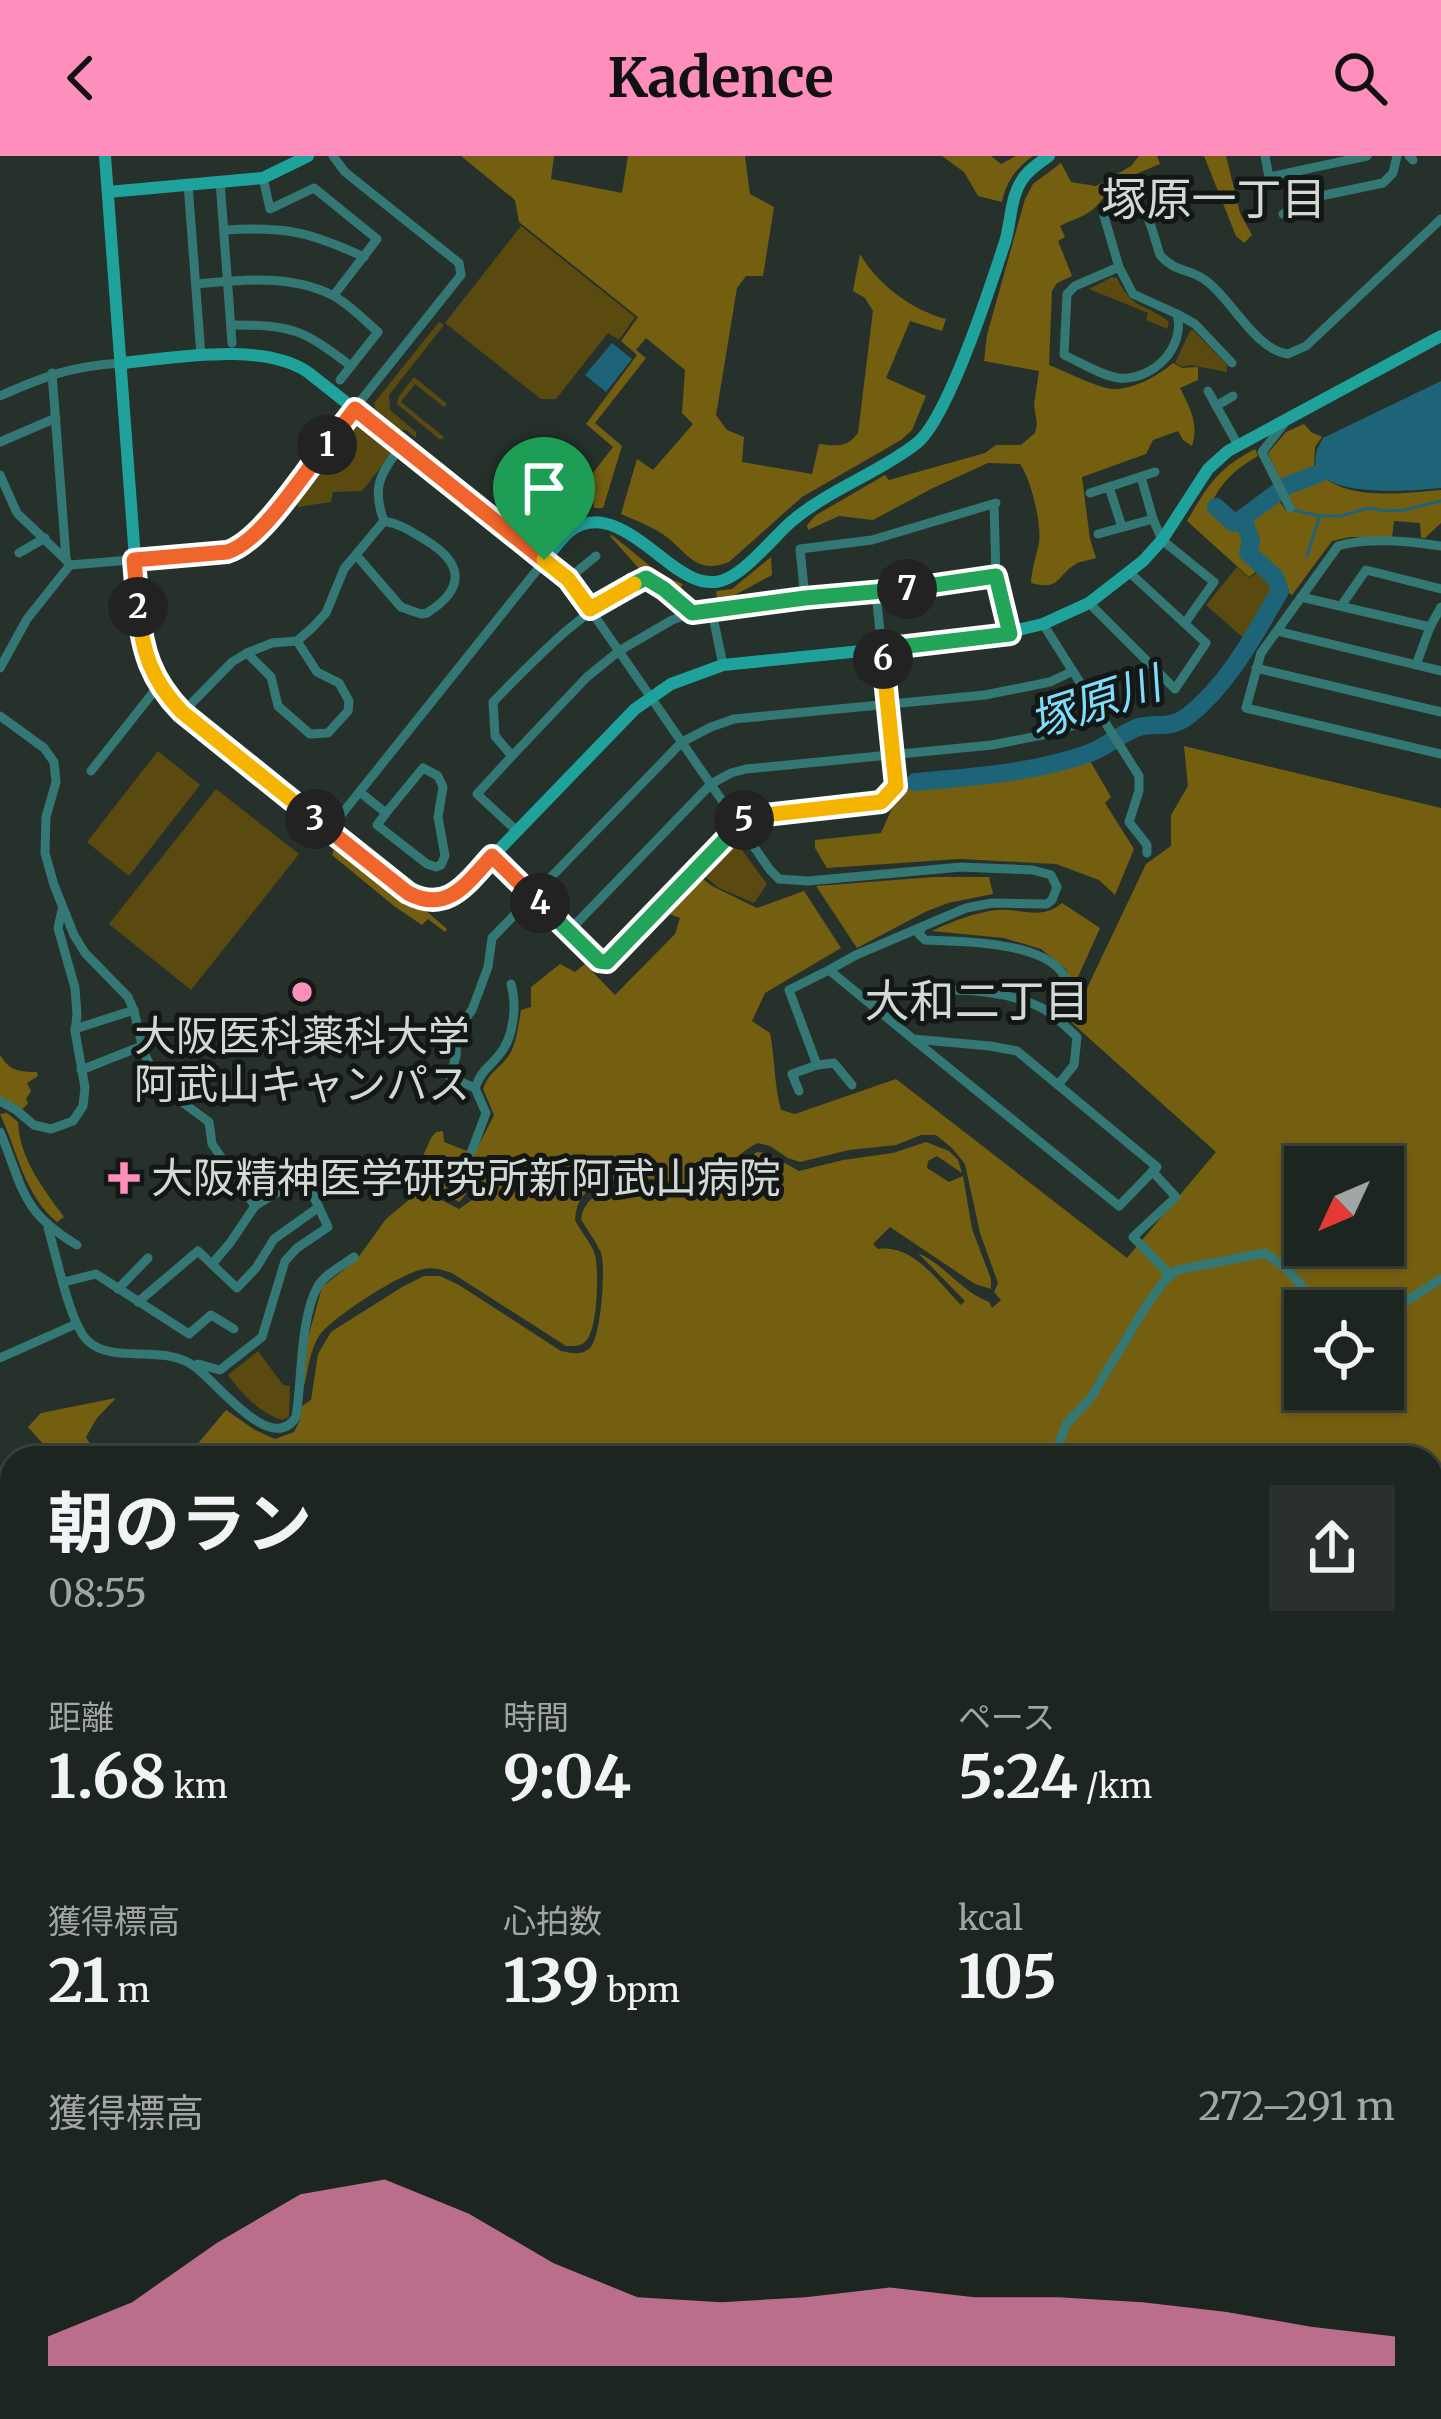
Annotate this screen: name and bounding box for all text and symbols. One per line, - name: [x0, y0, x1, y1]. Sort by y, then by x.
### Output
- text: Kadence: [607, 44, 834, 112]
- icon: back: [48, 45, 114, 111]
- icon: search: [1327, 45, 1393, 111]
- district label: 塚原一丁目: [1101, 171, 1327, 227]
- pin: 1: [297, 415, 357, 475]
- text: 1: [319, 424, 335, 465]
- pin: [493, 437, 595, 560]
- icon: arrive: [511, 455, 577, 521]
- pin: 7: [877, 559, 937, 619]
- text: 7: [897, 568, 917, 609]
- pin: 2: [108, 577, 168, 637]
- text: 2: [128, 586, 148, 627]
- pin: 6: [853, 629, 913, 689]
- text: 6: [873, 638, 893, 679]
- water label: 塚原川: [1022, 653, 1172, 749]
- pin: 3: [285, 789, 345, 849]
- pin: 5: [714, 790, 774, 850]
- text: 3: [306, 798, 324, 839]
- text: 5: [734, 799, 754, 840]
- pin: 4: [510, 873, 570, 933]
- text: 4: [530, 882, 550, 923]
- district label: 大和二丁目: [864, 973, 1090, 1029]
- marker: 大阪医科薬科大学 阿武山キャンパス: [289, 979, 315, 1005]
- place label: 大阪医科薬科大学 阿武山キャンパス: [134, 1010, 470, 1110]
- north arrow: [1284, 1146, 1404, 1266]
- map controls: [1284, 1146, 1404, 1410]
- place label: 大阪精神医学研究所新阿武山病院: [151, 1152, 781, 1204]
- marker: 大阪精神医学研究所新阿武山病院: [108, 1162, 140, 1194]
- button: locate: [1284, 1290, 1404, 1410]
- text: 朝のラン: [48, 1482, 312, 1565]
- button: share: [1269, 1485, 1395, 1611]
- text: 08:55: [48, 1569, 147, 1618]
- text: 距離: [48, 1697, 114, 1738]
- text: 時間: [503, 1697, 569, 1738]
- text: ペース: [958, 1697, 1055, 1738]
- text: 1.68: [48, 1739, 166, 1814]
- text: 9:04: [503, 1739, 631, 1814]
- text: 5:24: [958, 1739, 1078, 1814]
- text: km: [166, 1766, 228, 1807]
- text: /km: [1078, 1766, 1152, 1807]
- text: kcal: [958, 1898, 1023, 1939]
- text: 獲得標高: [48, 1901, 180, 1942]
- text: 心拍数: [503, 1901, 602, 1942]
- text: 105: [958, 1939, 1057, 2014]
- text: 21: [48, 1943, 109, 2018]
- text: 139: [503, 1943, 599, 2018]
- text: m: [109, 1970, 150, 2011]
- text: bpm: [599, 1970, 680, 2011]
- text: 272–291 m: [1198, 2082, 1395, 2131]
- text: 獲得標高: [48, 2089, 204, 2138]

